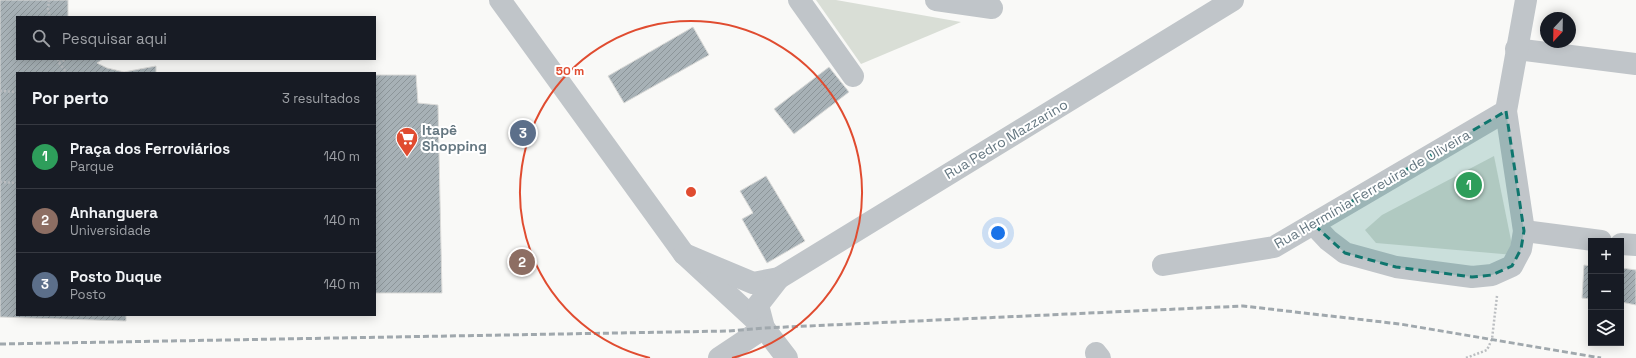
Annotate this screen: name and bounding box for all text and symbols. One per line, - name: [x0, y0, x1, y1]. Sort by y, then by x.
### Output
- north arrow: [1540, 12, 1576, 48]
- search box: [16, 16, 376, 60]
- icon: search: [30, 27, 52, 49]
- text: Pesquisar aqui: [62, 29, 167, 48]
- text: 50 m: [556, 63, 584, 79]
- text: Por perto: [32, 87, 109, 109]
- text: 3 resultados: [282, 90, 360, 107]
- street label: Rua Pedro Mazzarino: [941, 95, 1071, 183]
- pin: 3: [510, 118, 536, 148]
- place label: Itapê Shopping: [422, 121, 487, 155]
- supermarket icon: Itapê Shopping: [394, 125, 420, 158]
- street label: Rua Hermínia Ferreuira de Oliveira: [1271, 125, 1473, 253]
- text: Praça dos Ferroviários: [70, 139, 230, 158]
- text: 1: [42, 148, 48, 165]
- text: 140 m: [324, 148, 360, 165]
- text: Parque: [70, 158, 114, 175]
- pin: 1: [1456, 170, 1482, 200]
- centre of rings: [684, 185, 698, 199]
- text: Anhanguera: [70, 203, 158, 222]
- text: 2: [41, 212, 49, 229]
- text: 140 m: [324, 212, 360, 229]
- text: Universidade: [70, 222, 151, 239]
- your location: [988, 223, 1008, 243]
- map controls: [1588, 238, 1624, 346]
- button: +: [1588, 238, 1624, 274]
- pin: 2: [509, 247, 535, 277]
- text: Posto Duque: [70, 267, 162, 286]
- button: −: [1588, 274, 1624, 310]
- text: 3: [41, 276, 49, 293]
- text: 140 m: [324, 276, 360, 293]
- text: Posto: [70, 286, 106, 303]
- button: layers: [1588, 310, 1624, 346]

